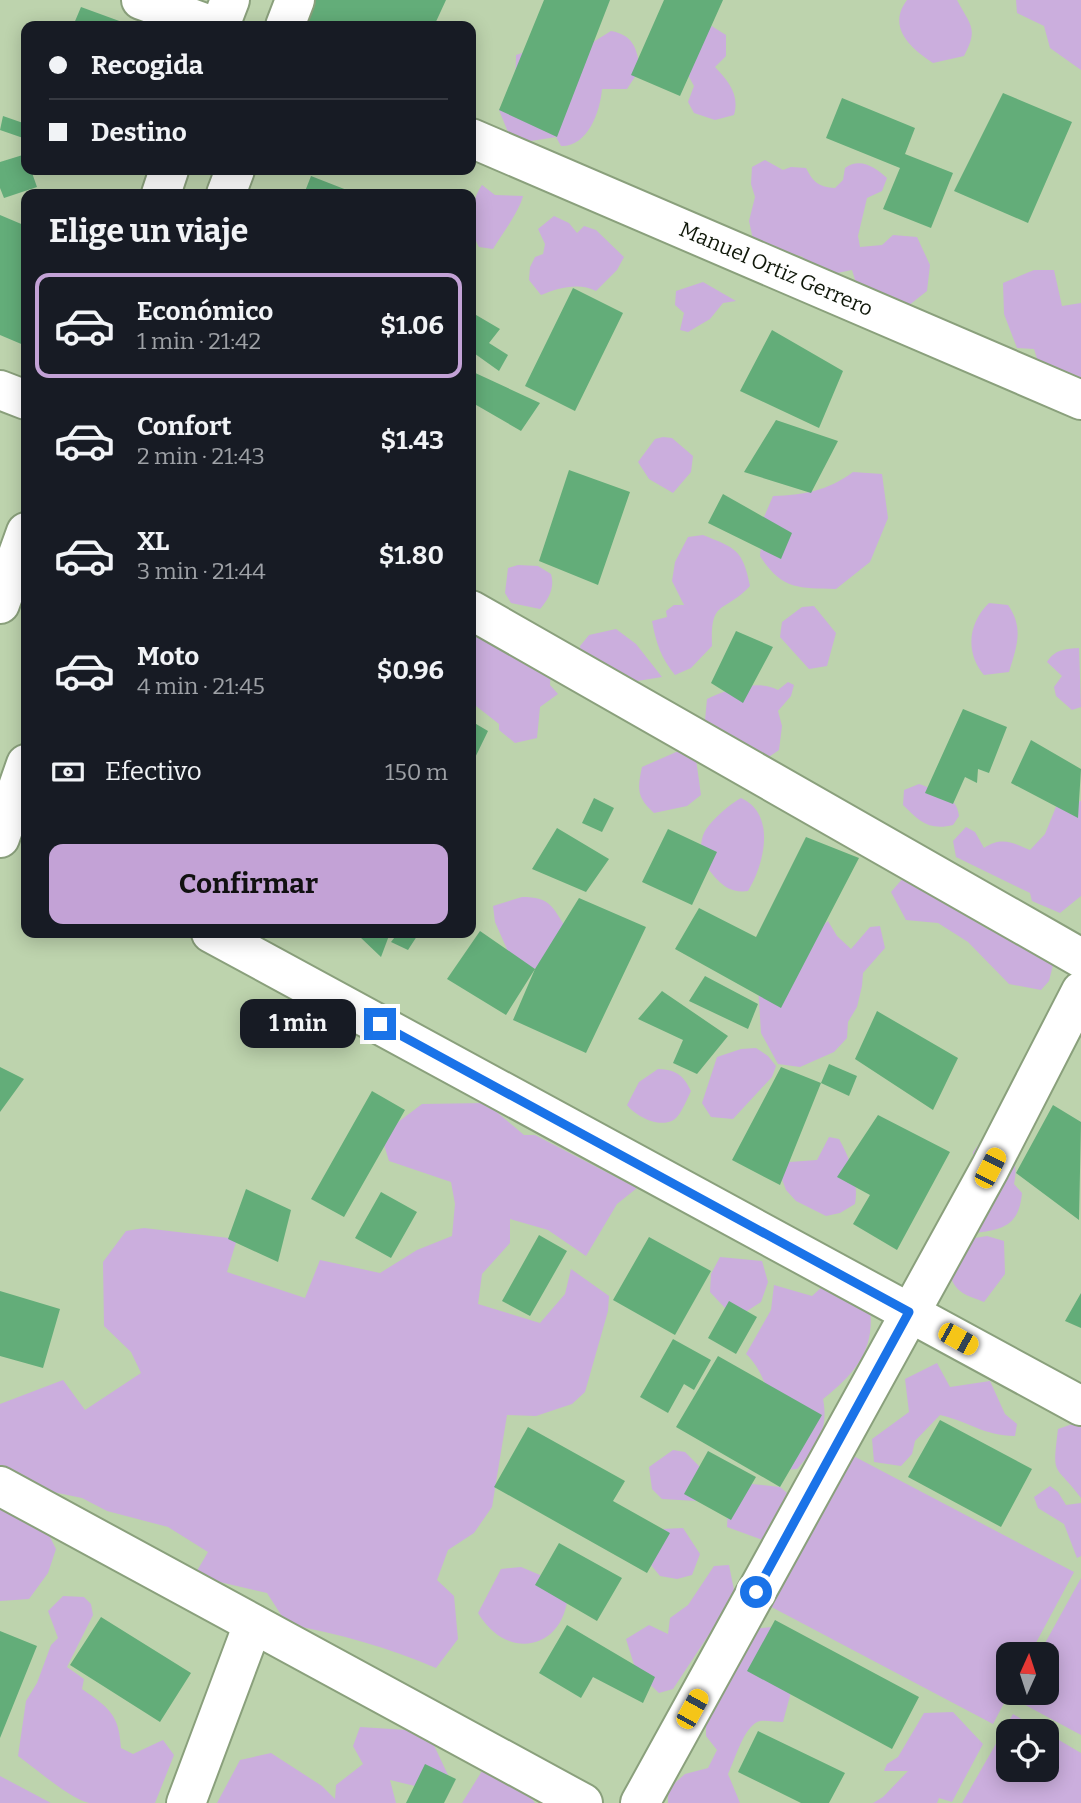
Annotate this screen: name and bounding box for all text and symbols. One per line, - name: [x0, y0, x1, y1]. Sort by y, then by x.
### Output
- text: Recogida: [91, 50, 203, 81]
- text: Destino: [91, 117, 187, 148]
- text: Elige un viaje: [49, 212, 248, 250]
- street label: Manuel Ortiz Gerrero: [675, 216, 877, 322]
- icon: car: [53, 294, 116, 357]
- text: Económico: [137, 296, 273, 327]
- text: $1.06: [380, 310, 444, 341]
- text: 1 min · 21:42: [137, 327, 261, 355]
- icon: car: [53, 409, 116, 472]
- text: Confort: [137, 411, 232, 442]
- text: $1.43: [381, 425, 444, 456]
- text: 2 min · 21:43: [137, 442, 265, 470]
- icon: car: [53, 524, 116, 587]
- text: XL: [137, 526, 169, 557]
- text: $1.80: [379, 540, 444, 571]
- text: 3 min · 21:44: [137, 557, 266, 585]
- icon: car: [53, 639, 116, 702]
- text: Moto: [137, 641, 199, 672]
- text: $0.96: [377, 655, 444, 686]
- text: 4 min · 21:45: [137, 672, 265, 700]
- icon: cash: [49, 753, 87, 791]
- text: Efectivo: [105, 756, 202, 787]
- text: 150 m: [385, 758, 448, 786]
- button: Confirmar: [49, 844, 448, 924]
- callout: 1 min: [240, 1000, 356, 1048]
- route end: [364, 1008, 396, 1040]
- text: 1 min: [269, 1009, 327, 1037]
- car: [972, 1145, 1009, 1191]
- car: [935, 1320, 982, 1358]
- route start: [740, 1576, 772, 1608]
- north arrow: [996, 1642, 1059, 1704]
- map controls: [996, 1642, 1059, 1782]
- car: [673, 1686, 712, 1732]
- button: locate: [996, 1719, 1059, 1782]

